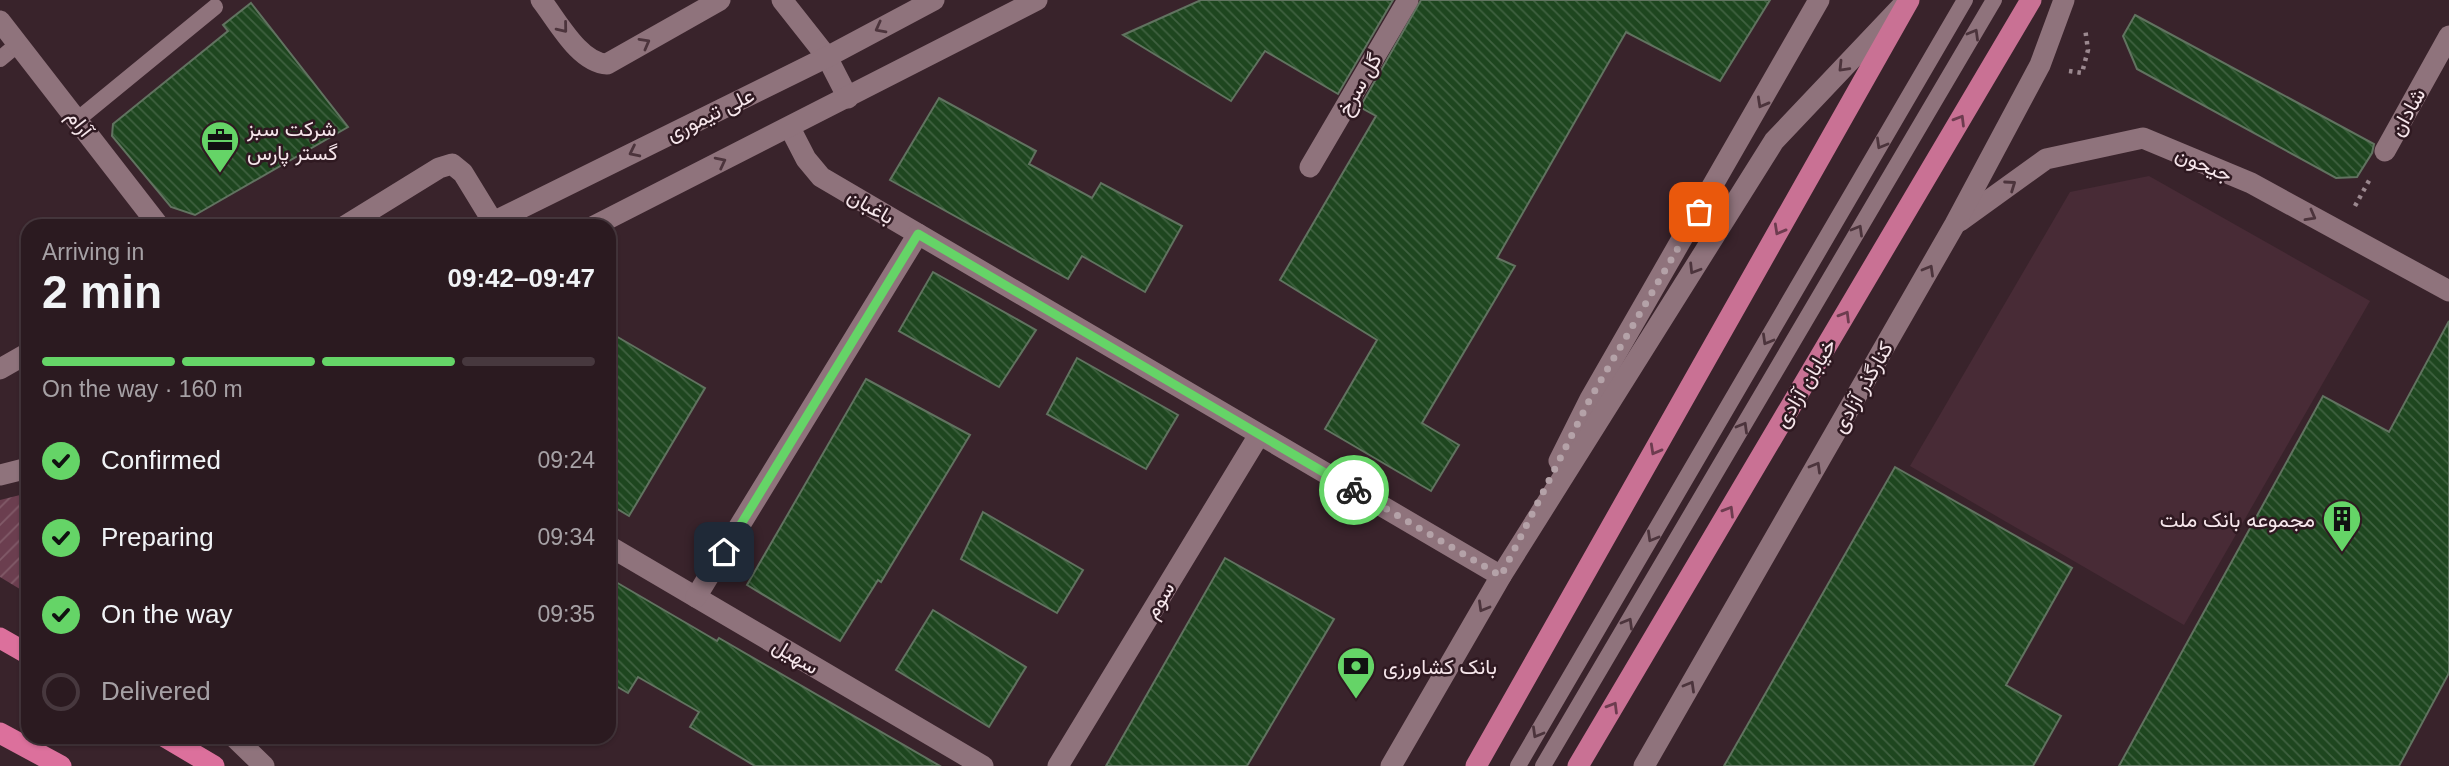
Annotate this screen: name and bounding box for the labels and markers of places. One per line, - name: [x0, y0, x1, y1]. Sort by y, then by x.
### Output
- place label: شرکت سبز گستر پارس: [246, 117, 338, 167]
- office icon: شرکت سبز گستر پارس: [199, 119, 241, 174]
- pin: [1669, 182, 1729, 242]
- building icon: مجموعه بانک ملت: [2321, 498, 2363, 553]
- place label: مجموعه بانک ملت: [2160, 508, 2315, 533]
- pin: [694, 522, 754, 582]
- bank icon: بانک کشاورزی: [1335, 645, 1377, 700]
- place label: بانک کشاورزی: [1383, 655, 1497, 680]

